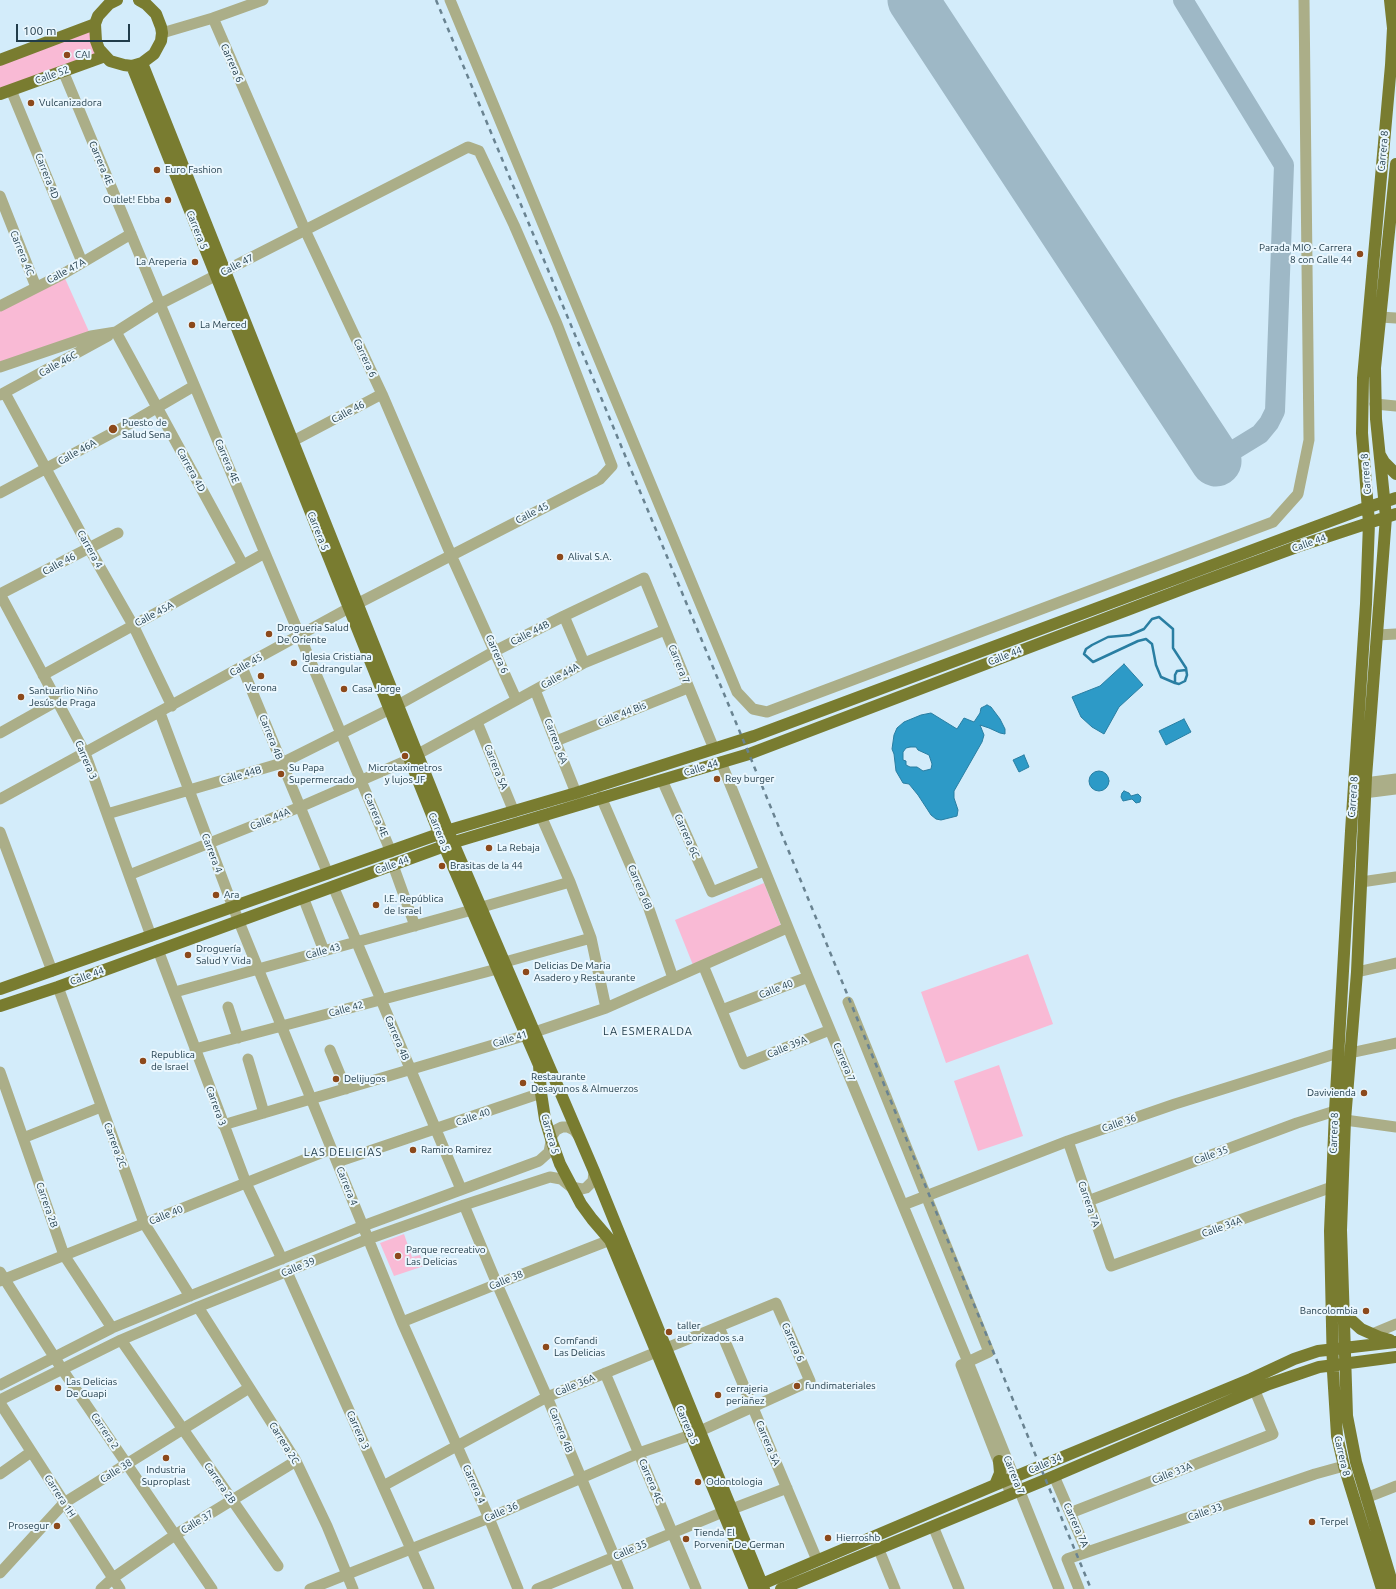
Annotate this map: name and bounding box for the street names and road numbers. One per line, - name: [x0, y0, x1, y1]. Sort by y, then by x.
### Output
- street label: Carrera 6: [218, 42, 246, 84]
- street label: Calle 52: [33, 63, 71, 87]
- street label: Carrera 8: [1375, 130, 1391, 172]
- street label: Carrera 4E: [86, 139, 116, 187]
- street label: Carrera 4D: [32, 151, 62, 201]
- street label: Carrera 5: [184, 209, 210, 251]
- street label: Carrera 4C: [8, 229, 36, 277]
- street label: Calle 47: [218, 252, 256, 278]
- street label: Calle 47A: [45, 256, 87, 286]
- street label: Carrera 6: [351, 337, 379, 379]
- street label: Calle 46C: [37, 349, 79, 379]
- street label: Calle 46: [329, 398, 367, 426]
- street label: Calle 46A: [56, 437, 98, 467]
- street label: Carrera 4E: [212, 437, 242, 485]
- street label: Carrera 4D: [174, 446, 208, 494]
- street label: Carrera 8: [1358, 453, 1374, 495]
- street label: Calle 45: [513, 500, 551, 526]
- street label: Carrera 5: [305, 510, 331, 552]
- street label: Carrera 4: [75, 528, 105, 570]
- street label: Calle 44: [1290, 532, 1328, 554]
- street label: Calle 46: [40, 550, 78, 578]
- street label: Calle 45A: [133, 599, 175, 629]
- street label: Calle 44B: [509, 618, 551, 648]
- street label: Carrera 6: [483, 633, 511, 675]
- street label: Carrera 7: [666, 643, 692, 685]
- street label: Calle 44: [986, 644, 1024, 668]
- street label: Calle 45: [228, 651, 264, 679]
- street label: Calle 44A: [539, 661, 581, 691]
- street label: Calle 44 Bis: [596, 699, 648, 729]
- street label: Carrera 4B: [257, 713, 285, 761]
- street label: Carrera 6A: [542, 717, 570, 765]
- street label: Carrera 3: [72, 739, 100, 781]
- street label: Carrera 5A: [481, 743, 511, 791]
- street label: Calle 44: [682, 757, 720, 779]
- street label: Calle 44B: [219, 763, 263, 787]
- street label: Carrera 8: [1346, 776, 1360, 818]
- street label: Carrera 4E: [361, 791, 391, 839]
- street label: Calle 44A: [248, 806, 292, 832]
- street label: Carrera 5: [426, 811, 452, 853]
- street label: Carrera 6C: [672, 812, 702, 860]
- street label: Carrera 4: [199, 832, 225, 874]
- street label: Calle 44: [373, 853, 411, 877]
- street label: Carrera 6B: [625, 863, 655, 911]
- street label: Calle 43: [304, 941, 342, 961]
- street label: Calle 44: [68, 964, 106, 988]
- street label: Calle 40: [757, 977, 795, 1001]
- street label: Calle 42: [327, 999, 365, 1019]
- street label: Carrera 4B: [382, 1014, 412, 1062]
- street label: Calle 41: [491, 1028, 529, 1050]
- street label: Calle 39A: [765, 1034, 809, 1060]
- street label: Carrera 7: [830, 1041, 858, 1083]
- street label: Carrera 3: [203, 1085, 229, 1127]
- street label: Calle 40: [454, 1106, 492, 1128]
- street label: Calle 36: [1100, 1112, 1138, 1134]
- street label: Carrera 8: [1327, 1112, 1341, 1154]
- street label: Carrera 5: [539, 1113, 561, 1155]
- street label: Carrera 2C: [101, 1121, 129, 1169]
- street label: Calle 35: [1192, 1143, 1230, 1167]
- street label: Carrera 4: [334, 1165, 360, 1207]
- street label: Carrera 7A: [1076, 1179, 1102, 1229]
- street label: Carrera 2B: [34, 1181, 60, 1229]
- street label: Calle 40: [147, 1203, 185, 1227]
- street label: Calle 34A: [1200, 1214, 1244, 1240]
- street label: Calle 39: [279, 1255, 317, 1279]
- street label: Calle 38: [487, 1268, 525, 1292]
- street label: Carrera 6: [779, 1321, 807, 1363]
- street label: Calle 36A: [553, 1372, 597, 1398]
- street label: Carrera 5: [673, 1404, 701, 1446]
- street label: Carrera 4B: [547, 1406, 575, 1454]
- street label: Carrera 3: [344, 1409, 372, 1451]
- street label: Carrera 2: [89, 1411, 121, 1451]
- street label: Carrera 5A: [753, 1419, 783, 1467]
- street label: Carrera 2C: [266, 1420, 302, 1466]
- street label: Carrera 8: [1332, 1435, 1352, 1477]
- street label: Calle 34: [1026, 1452, 1064, 1476]
- street label: Carrera 7: [1001, 1454, 1027, 1496]
- street label: Calle 38: [98, 1456, 134, 1486]
- street label: Carrera 4C: [636, 1457, 666, 1505]
- street label: Carrera 2B: [201, 1460, 239, 1506]
- street label: Calle 33A: [1150, 1460, 1194, 1486]
- street label: Carrera 4: [460, 1463, 488, 1505]
- street label: Carrera 1H: [42, 1473, 78, 1519]
- street label: Calle 36: [482, 1500, 520, 1524]
- street label: Carrera 7A: [1061, 1501, 1091, 1549]
- street label: Calle 33: [1186, 1501, 1224, 1523]
- street label: Calle 37: [179, 1508, 215, 1536]
- street label: Calle 35: [611, 1538, 649, 1562]

